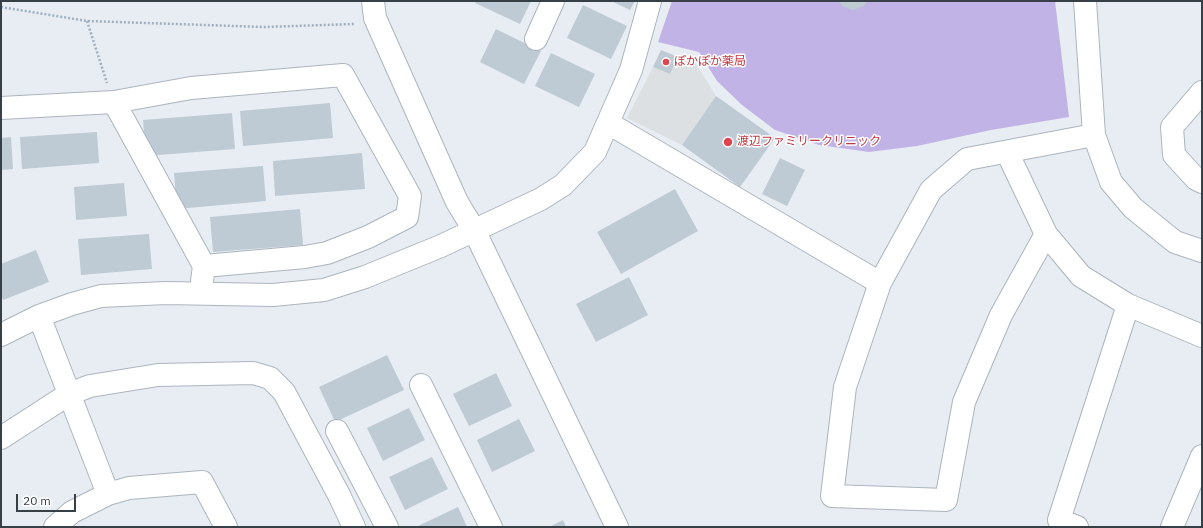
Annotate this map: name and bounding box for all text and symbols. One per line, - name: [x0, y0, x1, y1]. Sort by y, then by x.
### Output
- place label: ぽかぽか薬局: [674, 55, 746, 69]
- marker: ぽかぽか薬局: [661, 57, 671, 67]
- place label: 渡辺ファミリークリニック: [737, 135, 881, 149]
- marker: 渡辺ファミリークリニック: [722, 136, 734, 148]
- scale bar: [18, 486, 78, 512]
- text: 20 m: [23, 493, 51, 508]

